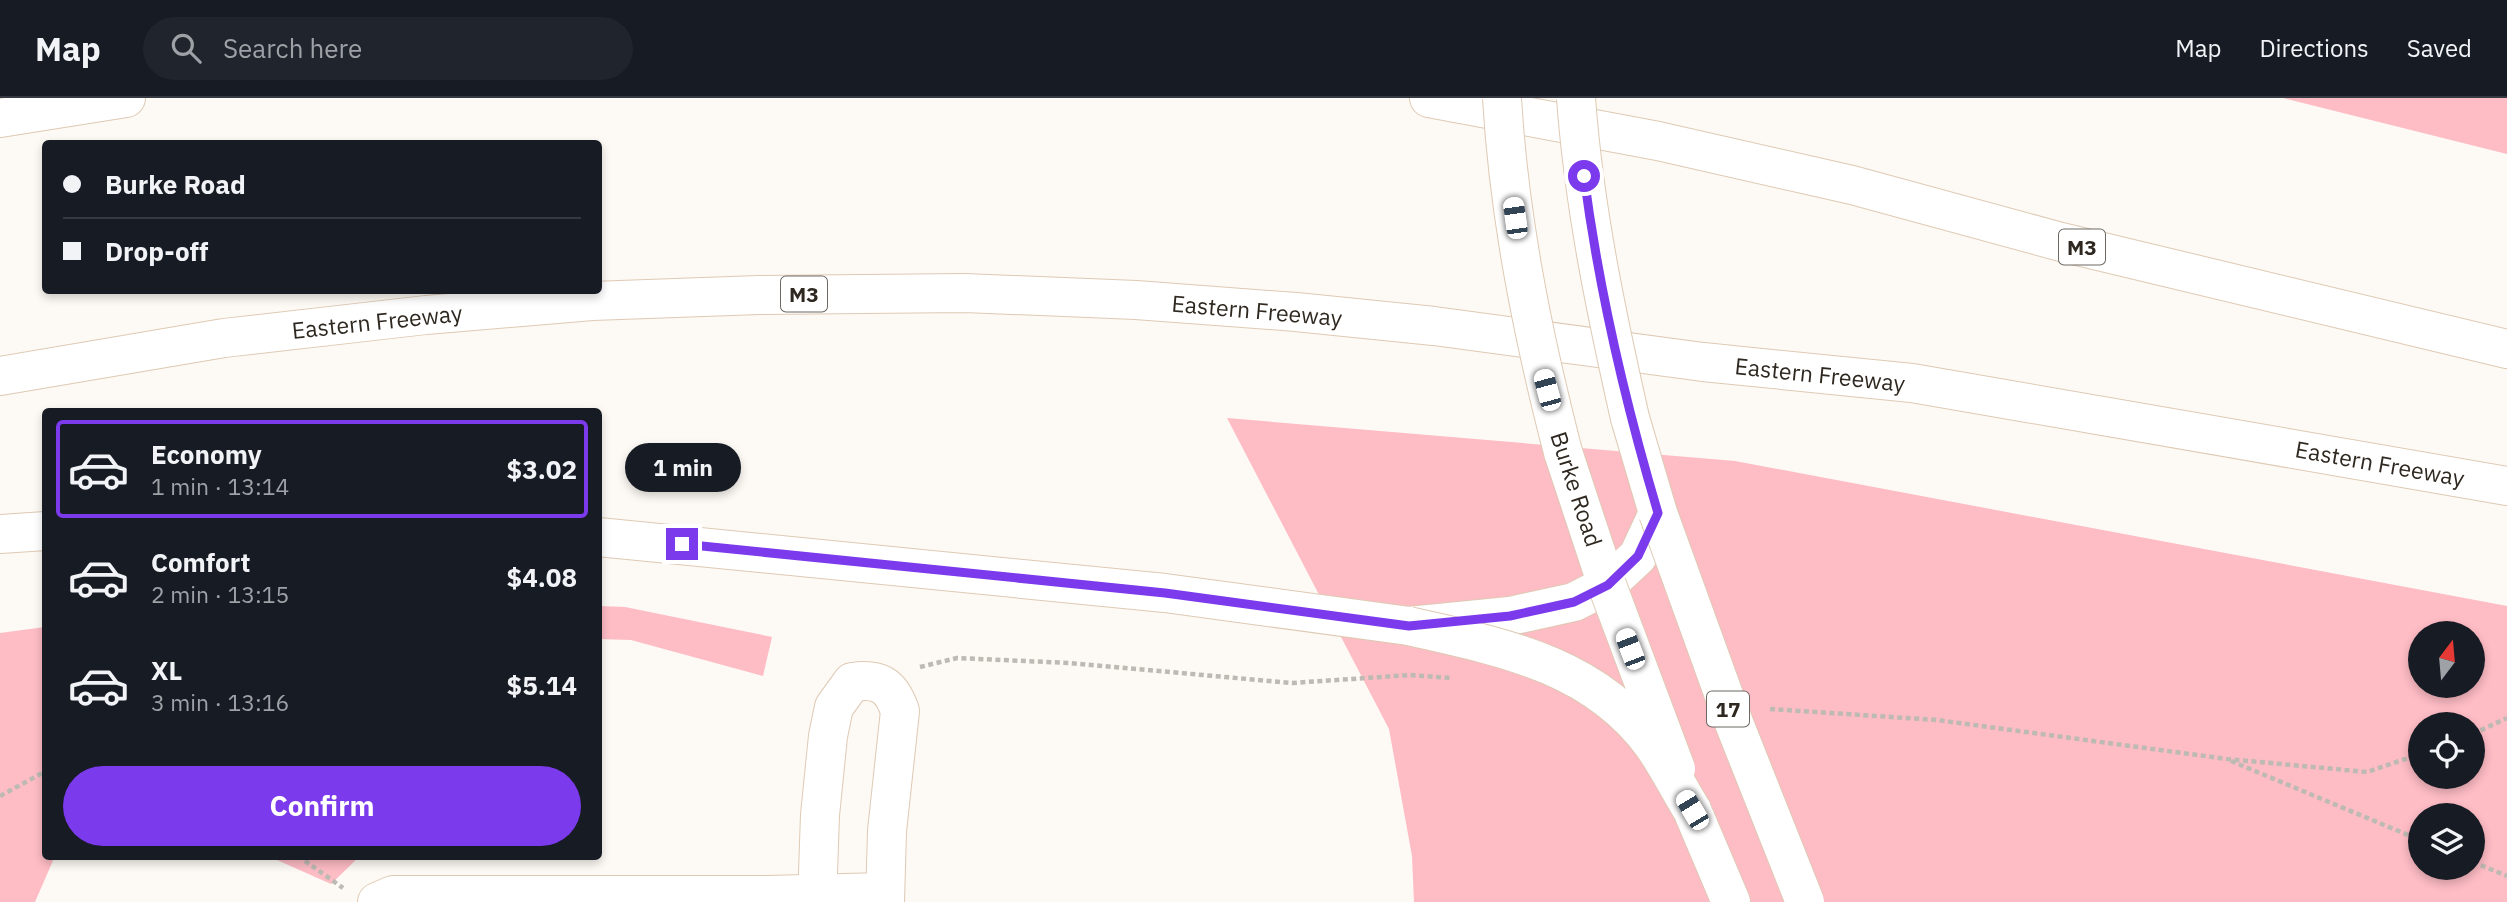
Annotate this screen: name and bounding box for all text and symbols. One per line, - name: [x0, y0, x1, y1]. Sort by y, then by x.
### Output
- search box: [143, 17, 633, 80]
- text: Map: [35, 27, 101, 70]
- icon: search: [167, 29, 205, 67]
- text: Search here: [223, 31, 362, 65]
- text: Map: [2175, 32, 2221, 64]
- text: Directions: [2259, 32, 2369, 64]
- text: Saved: [2407, 32, 2472, 64]
- route start: [1568, 160, 1600, 192]
- text: Burke Road: [105, 167, 246, 201]
- car: [1502, 196, 1529, 240]
- road number: M3: [2059, 230, 2105, 264]
- text: Drop-off: [105, 234, 208, 268]
- road number: M3: [781, 276, 827, 312]
- street label: Eastern Freeway: [1170, 288, 1344, 332]
- street label: Eastern Freeway: [290, 297, 464, 345]
- street label: Eastern Freeway: [1733, 350, 1907, 398]
- car: [1532, 367, 1563, 413]
- street label: Burke Road: [1544, 428, 1610, 550]
- street label: Eastern Freeway: [2293, 433, 2467, 493]
- text: Economy: [151, 437, 262, 471]
- icon: car: [67, 438, 130, 501]
- callout: 1 min: [624, 442, 740, 492]
- text: $3.02: [507, 452, 577, 486]
- text: 1 min: [653, 452, 713, 482]
- text: 1 min · 13:14: [151, 471, 289, 501]
- route end: [666, 528, 698, 560]
- text: Comfort: [151, 545, 250, 579]
- icon: car: [67, 546, 130, 609]
- text: $4.08: [507, 560, 577, 594]
- text: 2 min · 13:15: [151, 579, 289, 609]
- north arrow: [2408, 621, 2485, 698]
- map controls: [2408, 621, 2485, 880]
- car: [1613, 626, 1648, 672]
- text: XL: [151, 653, 182, 687]
- icon: car: [67, 654, 130, 717]
- text: $5.14: [507, 668, 577, 702]
- text: 3 min · 13:16: [151, 687, 289, 717]
- road number: 17: [1707, 692, 1749, 726]
- button: locate: [2408, 712, 2485, 789]
- button: Confirm: [63, 766, 581, 846]
- car: [1673, 787, 1712, 833]
- button: layers: [2408, 803, 2485, 880]

